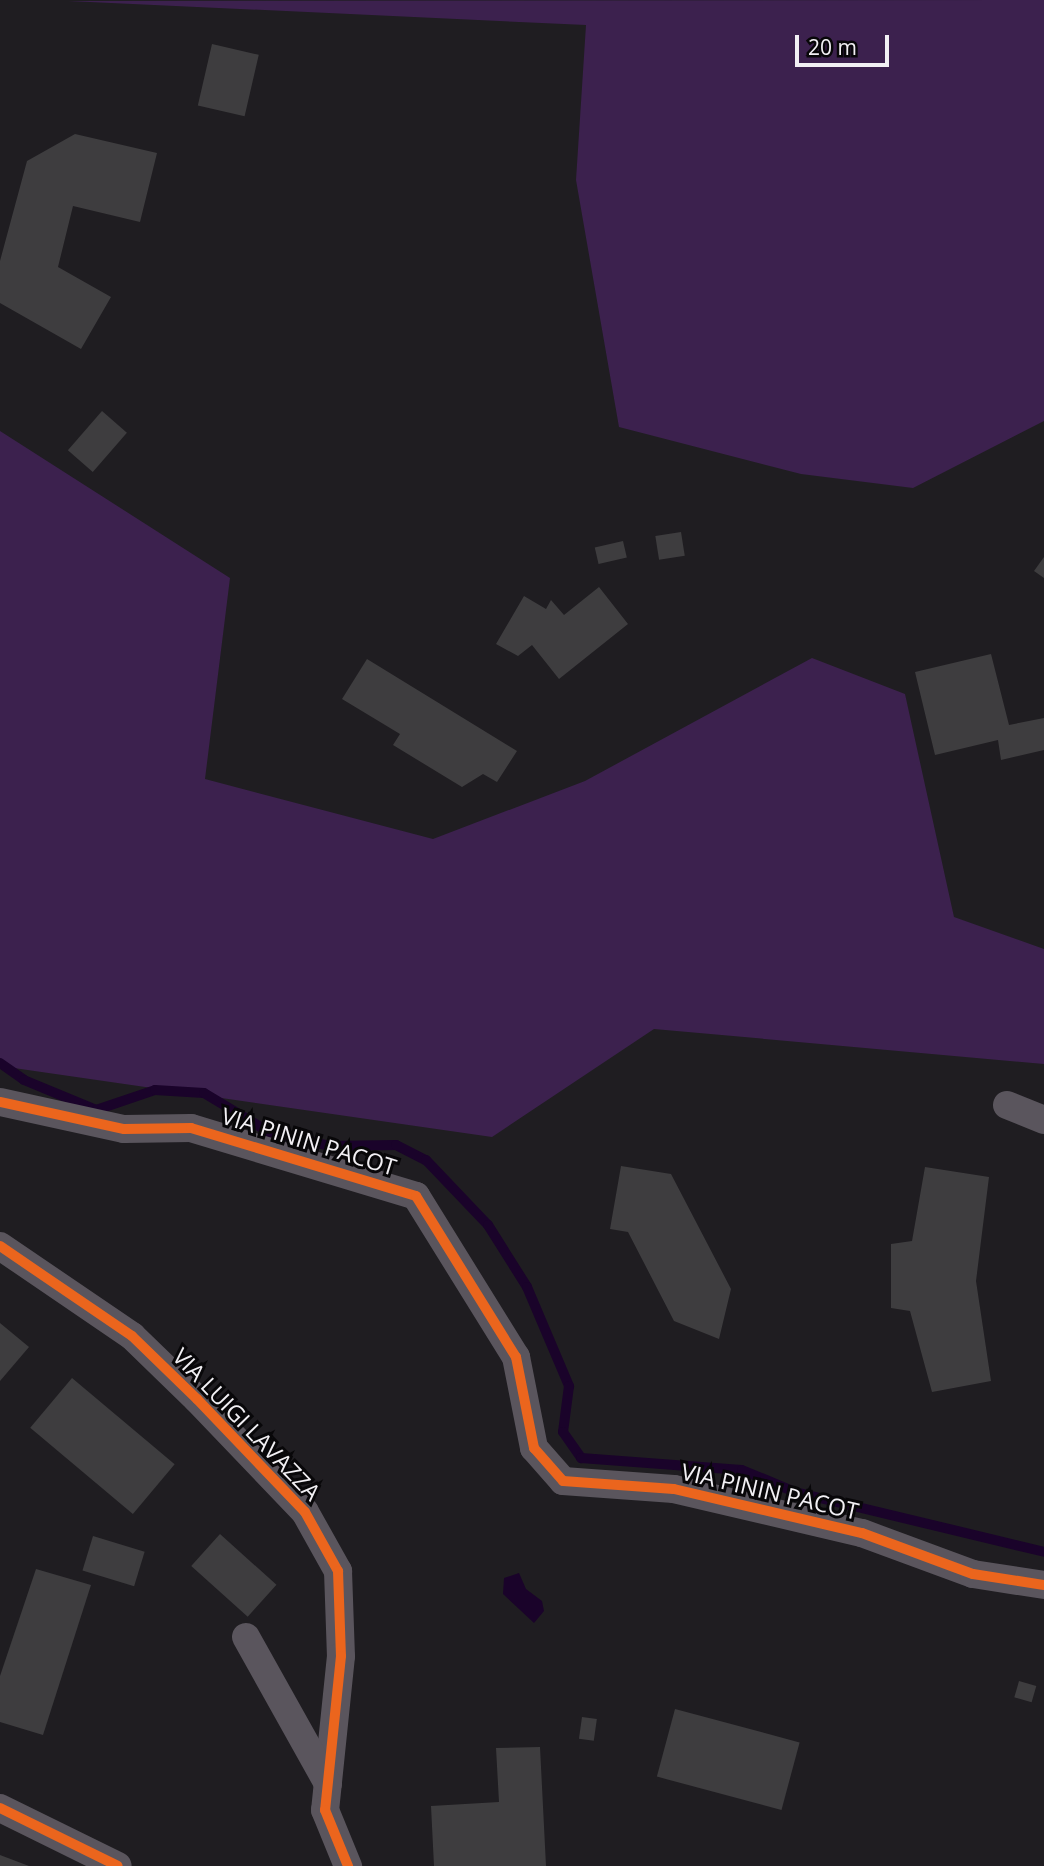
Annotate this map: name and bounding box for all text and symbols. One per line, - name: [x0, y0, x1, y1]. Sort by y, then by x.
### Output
- scale bar: [799, 21, 894, 65]
- text: 20 m: [808, 33, 857, 61]
- street label: VIA PININ PACOT: [218, 1101, 400, 1181]
- street label: VIA LUIGI LAVAZZA: [167, 1342, 327, 1506]
- street label: VIA PININ PACOT: [679, 1457, 861, 1525]

